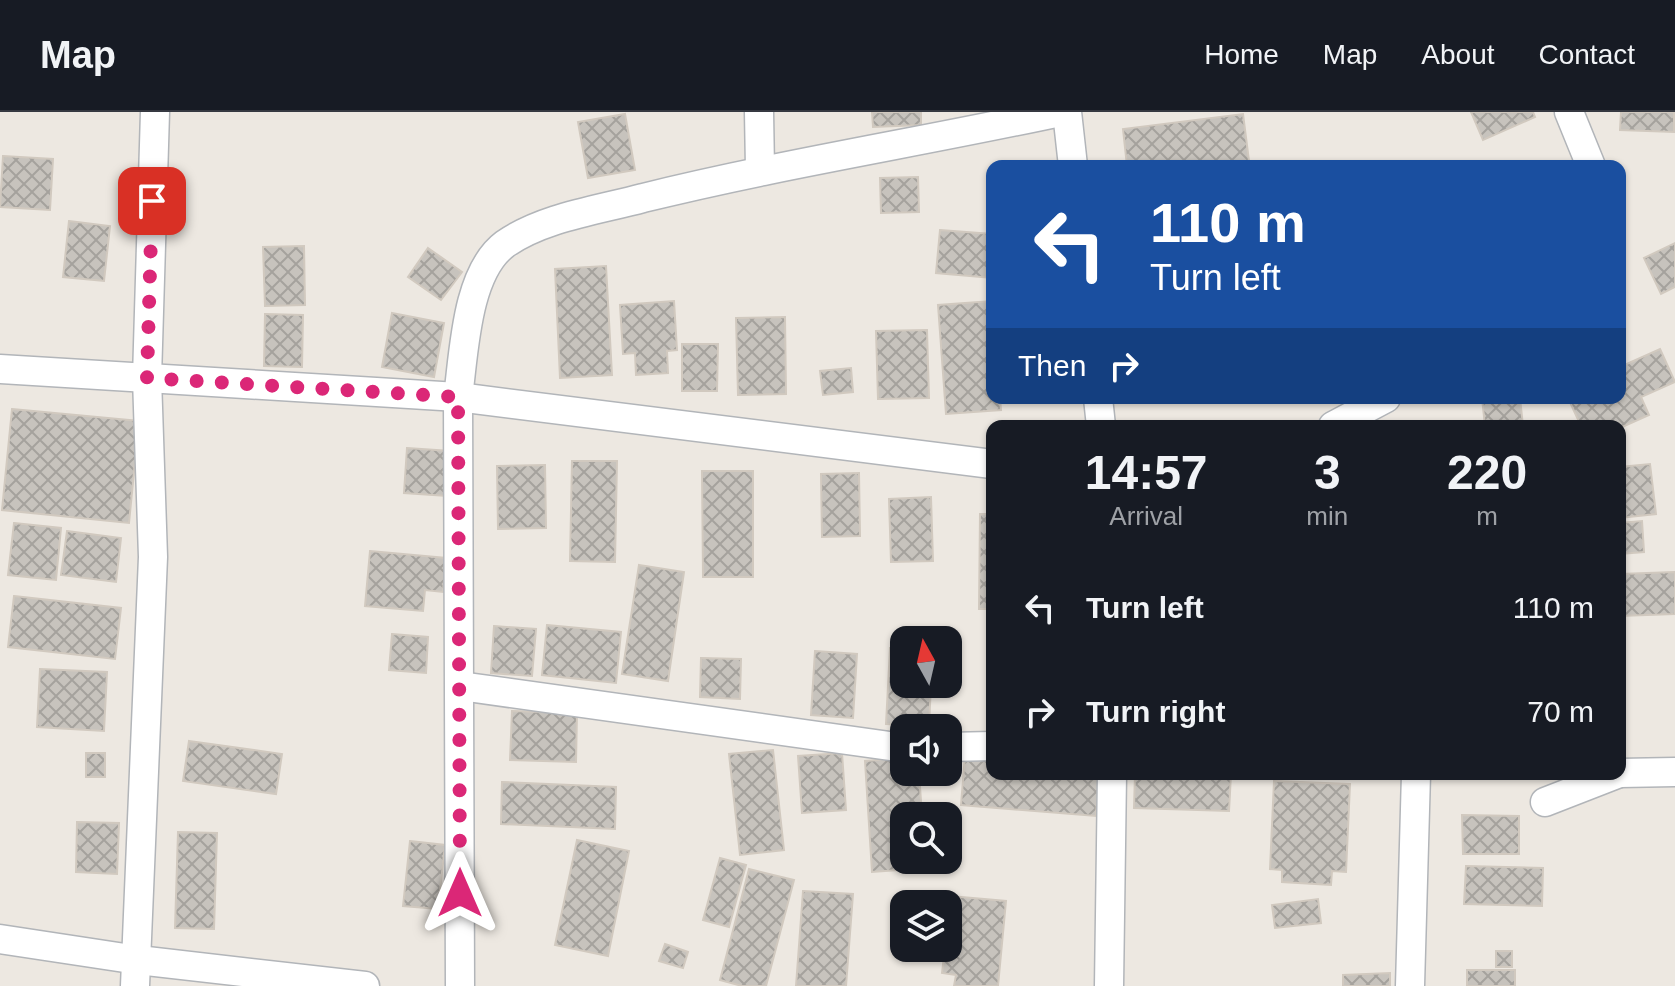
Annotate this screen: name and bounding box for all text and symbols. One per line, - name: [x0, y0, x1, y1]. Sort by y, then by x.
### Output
- text: Map: [40, 34, 116, 76]
- text: Home: [1204, 39, 1279, 70]
- text: Map: [1323, 39, 1377, 70]
- text: About: [1421, 39, 1495, 70]
- text: Contact: [1539, 39, 1635, 70]
- pin: [118, 167, 186, 235]
- icon: arrive: [130, 179, 174, 223]
- text: 110 m: [1150, 191, 1306, 254]
- icon: left: [1018, 192, 1122, 296]
- text: Turn left: [1150, 257, 1281, 298]
- icon: right: [1102, 344, 1146, 388]
- text: Then: [1018, 349, 1086, 382]
- text: 14:57: [1085, 446, 1208, 499]
- text: 3: [1314, 446, 1341, 499]
- text: 220: [1447, 446, 1527, 499]
- text: Arrival: [1109, 501, 1183, 531]
- text: min: [1306, 501, 1348, 531]
- text: m: [1476, 501, 1498, 531]
- icon: left: [1018, 586, 1062, 630]
- text: Turn left: [1086, 591, 1204, 624]
- text: 110 m: [1513, 591, 1594, 624]
- north arrow: [890, 626, 962, 698]
- map controls: [890, 626, 962, 962]
- icon: right: [1018, 690, 1062, 734]
- text: Turn right: [1086, 695, 1225, 728]
- text: 70 m: [1527, 695, 1594, 728]
- button: sound: [890, 714, 962, 786]
- button: search: [890, 802, 962, 874]
- position arrow: [418, 851, 502, 935]
- button: layers: [890, 890, 962, 962]

